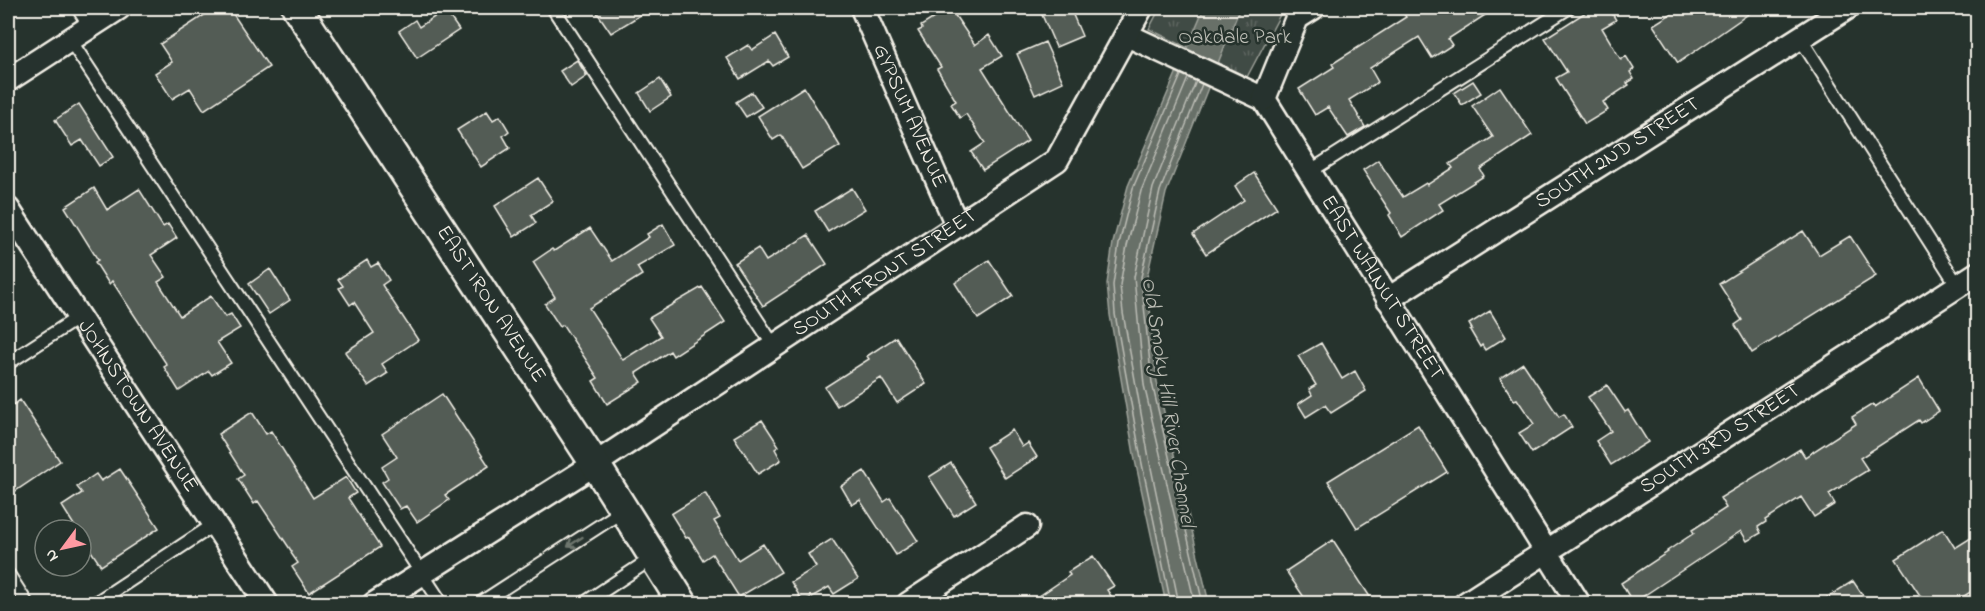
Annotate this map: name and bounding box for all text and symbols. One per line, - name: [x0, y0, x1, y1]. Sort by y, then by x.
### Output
- park label: Oakdale Park: [1178, 23, 1293, 53]
- street label: GYPSUM AVENUE: [865, 39, 954, 193]
- street label: SOUTH 2ND STREET: [1529, 90, 1706, 217]
- street label: EAST WALNUT STREET: [1313, 190, 1451, 386]
- street label: SOUTH FRONT STREET: [787, 201, 983, 345]
- street label: EAST IRON AVENUE: [428, 220, 553, 389]
- water label: Old Smoky Hill River Channel: [1131, 275, 1203, 531]
- street label: JOHNSTOWN AVENUE: [70, 314, 205, 499]
- street label: SOUTH 3RD STREET: [1634, 376, 1807, 502]
- north arrow: [33, 518, 93, 578]
- one-way arrow: [567, 536, 584, 548]
- text: N: [39, 544, 65, 566]

